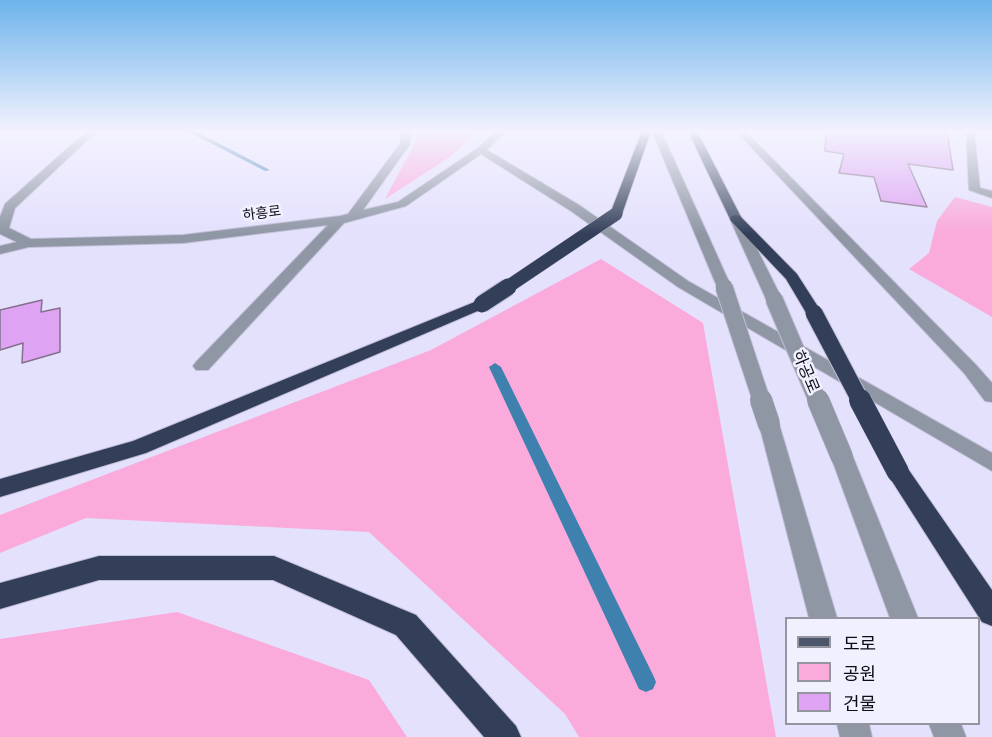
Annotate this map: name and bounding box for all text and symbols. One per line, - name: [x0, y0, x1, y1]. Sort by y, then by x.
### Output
- street label: 하흥로: [242, 203, 282, 225]
- street label: 하공로: [788, 348, 822, 396]
- legend: [785, 617, 980, 725]
- text: 도로: [843, 633, 876, 655]
- text: 공원: [843, 663, 876, 685]
- text: 건물: [843, 693, 876, 715]

